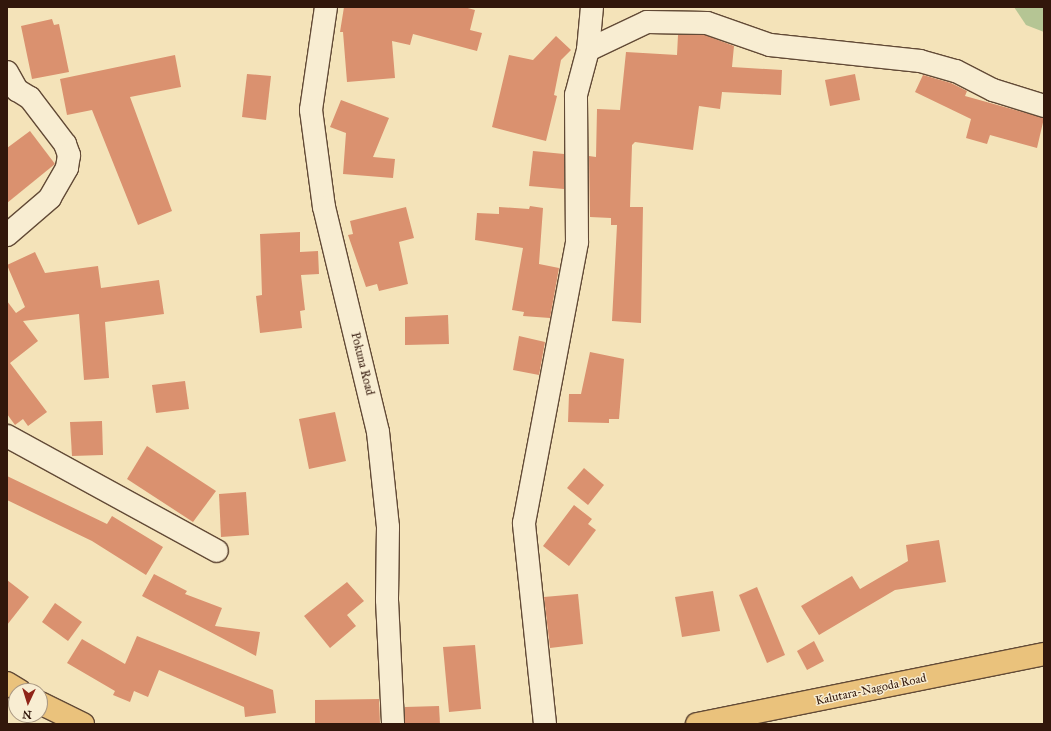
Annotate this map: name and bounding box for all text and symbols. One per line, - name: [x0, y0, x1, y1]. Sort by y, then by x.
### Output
- street label: Pokuna Road: [347, 331, 377, 397]
- street label: Kalutara-Nagoda Road: [814, 671, 928, 709]
- north arrow: [8, 683, 48, 723]
- text: N: [22, 708, 32, 721]

